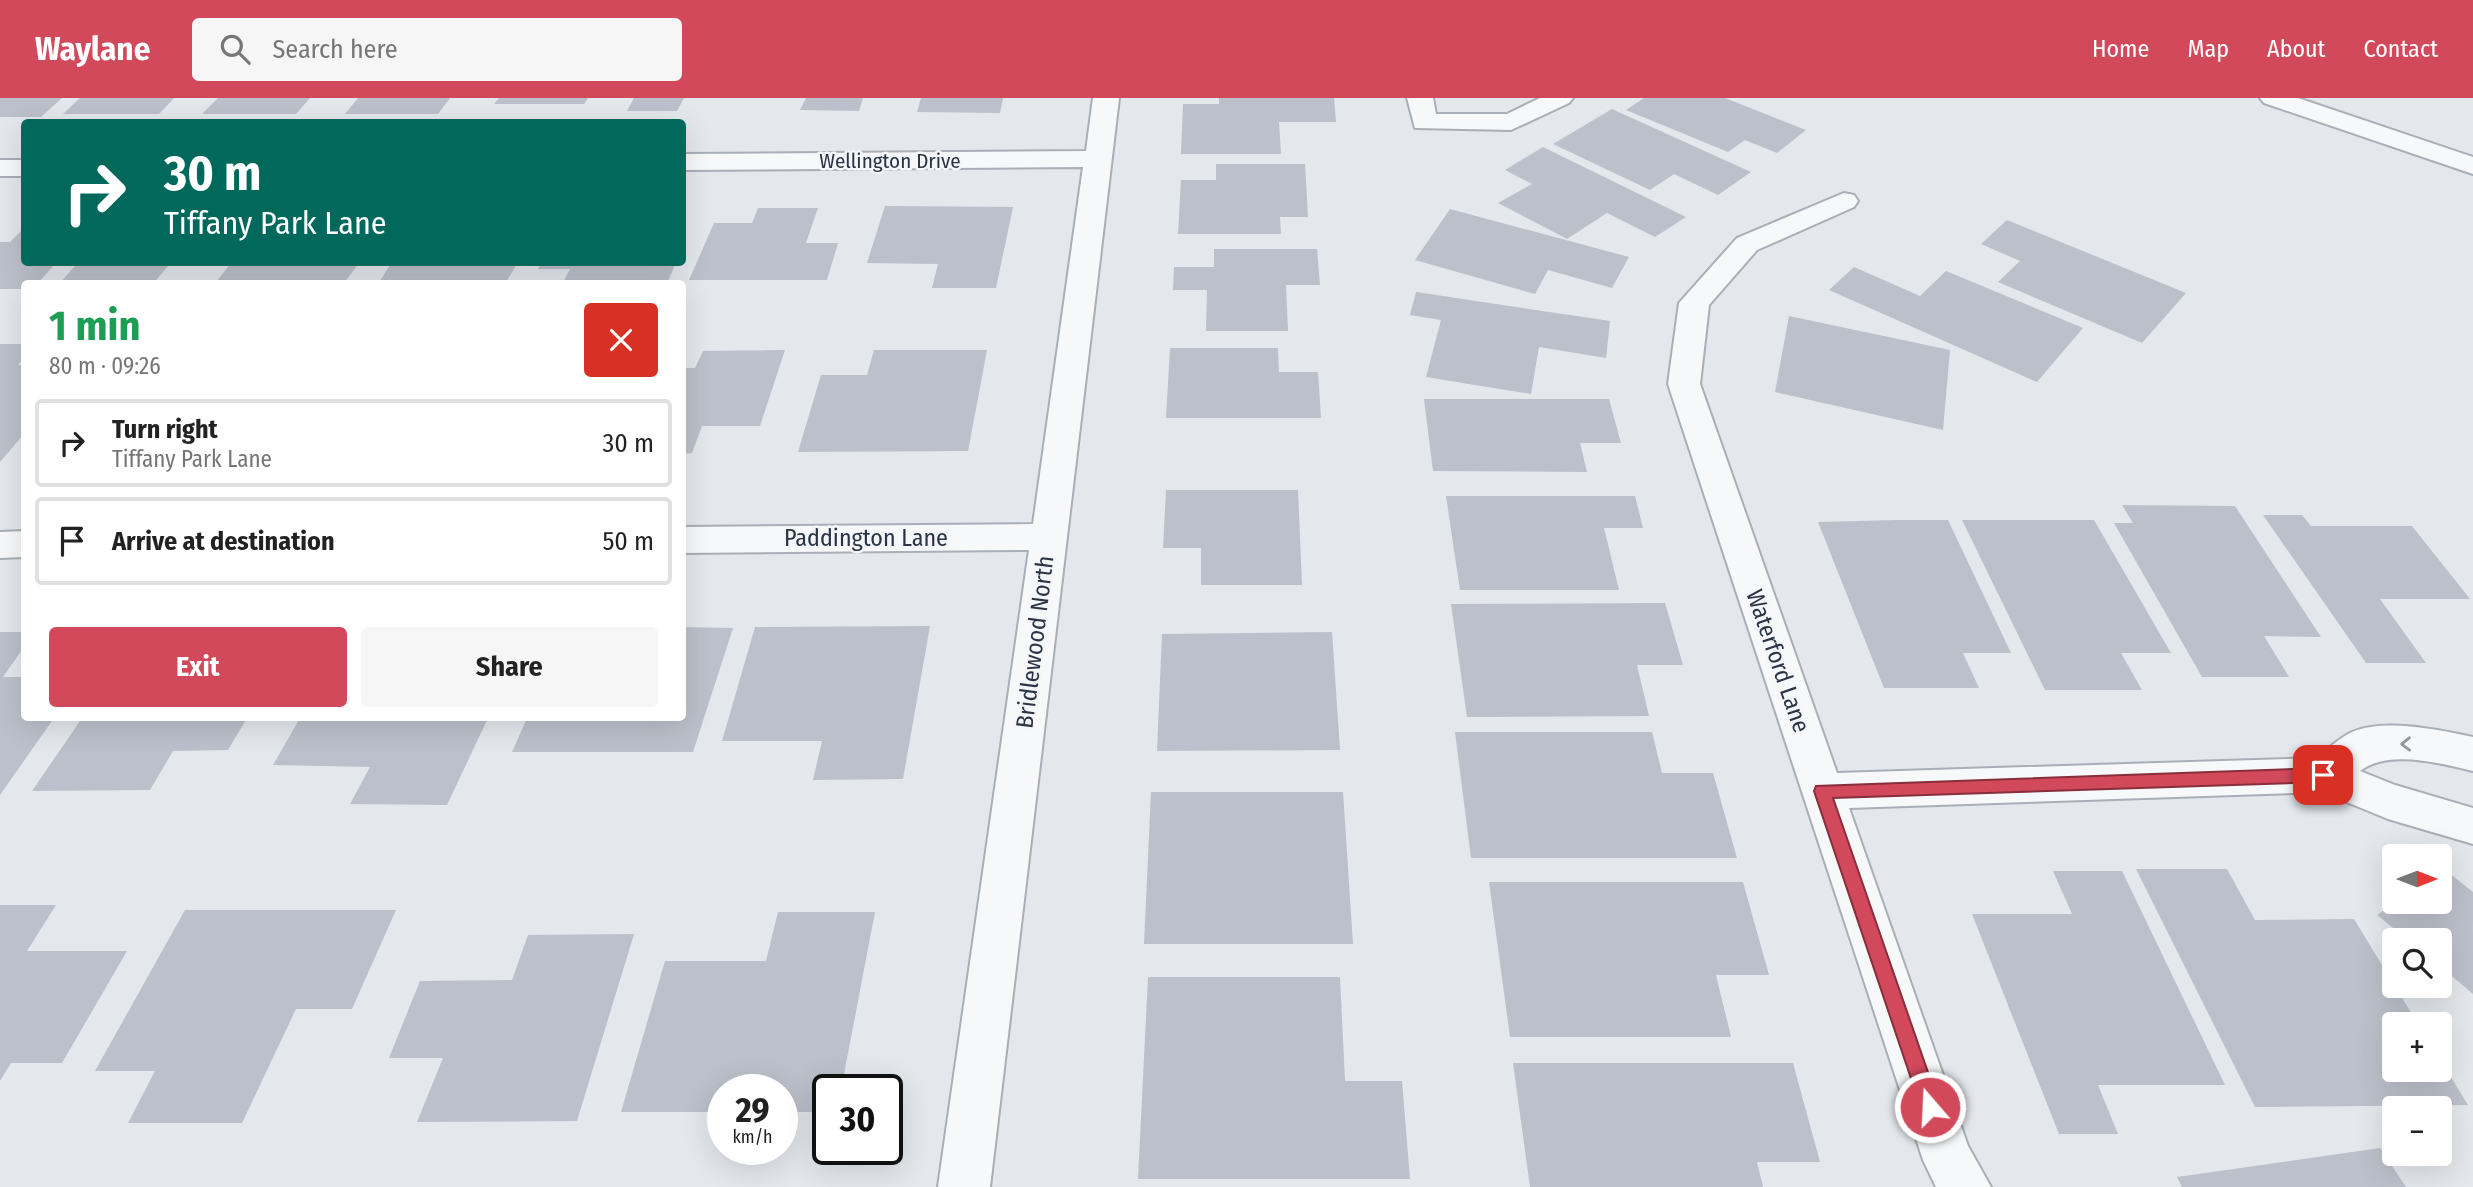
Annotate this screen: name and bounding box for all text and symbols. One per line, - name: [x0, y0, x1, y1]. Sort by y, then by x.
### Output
- search box: [192, 18, 682, 81]
- text: Waylane: [35, 29, 150, 69]
- icon: search: [216, 30, 254, 68]
- text: Search here: [272, 34, 398, 65]
- text: Home: [2092, 35, 2149, 63]
- text: Map: [2187, 35, 2229, 63]
- text: About: [2267, 35, 2325, 63]
- text: Contact: [2363, 35, 2438, 63]
- text: 30 m: [164, 144, 262, 203]
- icon: right: [49, 147, 140, 238]
- street label: Wellington Drive: [819, 148, 961, 174]
- text: Tiffany Park Lane: [164, 204, 387, 242]
- text: 1 min: [49, 301, 140, 351]
- button: close: [584, 303, 658, 377]
- text: 80 m · 09:26: [49, 352, 161, 380]
- text: Turn right: [112, 414, 218, 445]
- icon: right: [53, 424, 91, 462]
- text: 30 m: [603, 428, 654, 459]
- text: Tiffany Park Lane: [112, 445, 272, 473]
- icon: arrive: [53, 522, 91, 560]
- street label: Paddington Lane: [784, 524, 948, 552]
- text: Arrive at destination: [112, 526, 335, 557]
- text: 50 m: [602, 526, 654, 557]
- street label: Bridlewood North: [1010, 554, 1060, 730]
- street label: Waterford Lane: [1740, 586, 1816, 736]
- button: Exit: [49, 627, 347, 707]
- button: Share: [361, 627, 658, 707]
- one-way arrow: [2400, 736, 2411, 752]
- pin: [2293, 745, 2353, 805]
- icon: arrive: [2304, 756, 2342, 794]
- north arrow: [2382, 844, 2452, 914]
- map controls: [2382, 844, 2452, 1166]
- button: search: [2382, 928, 2452, 998]
- button: +: [2382, 1012, 2452, 1082]
- position arrow: [1893, 1070, 1967, 1144]
- speed limit sign: 30: [812, 1074, 903, 1165]
- text: 29: [735, 1089, 770, 1131]
- button: −: [2382, 1096, 2452, 1166]
- text: km/h: [732, 1126, 773, 1148]

